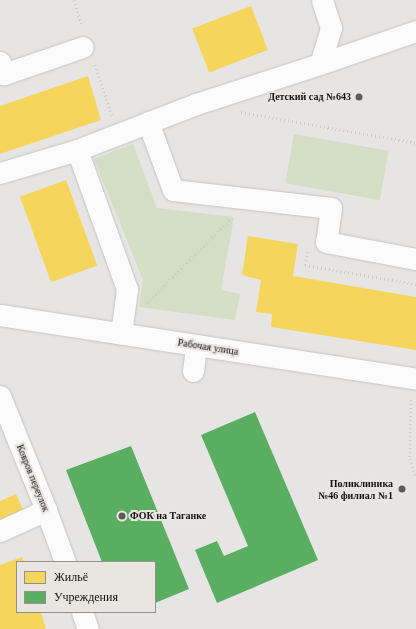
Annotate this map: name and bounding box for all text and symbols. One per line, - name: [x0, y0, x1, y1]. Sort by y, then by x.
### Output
- place label: Детский сад №643: [268, 91, 351, 103]
- marker: Детский сад №643: [354, 92, 364, 102]
- street label: Рабочая улица: [177, 336, 239, 358]
- street label: Ковров переулок: [14, 443, 52, 513]
- place label: Поликлиника №46 филиал №1: [318, 477, 393, 500]
- marker: Поликлиника №46 филиал №1: [396, 483, 408, 495]
- place label: ФОК на Таганке: [130, 510, 206, 522]
- marker: ФОК на Таганке: [117, 511, 127, 521]
- legend: [16, 561, 156, 613]
- text: Жильё: [54, 570, 88, 584]
- text: Учреждения: [54, 590, 118, 604]

